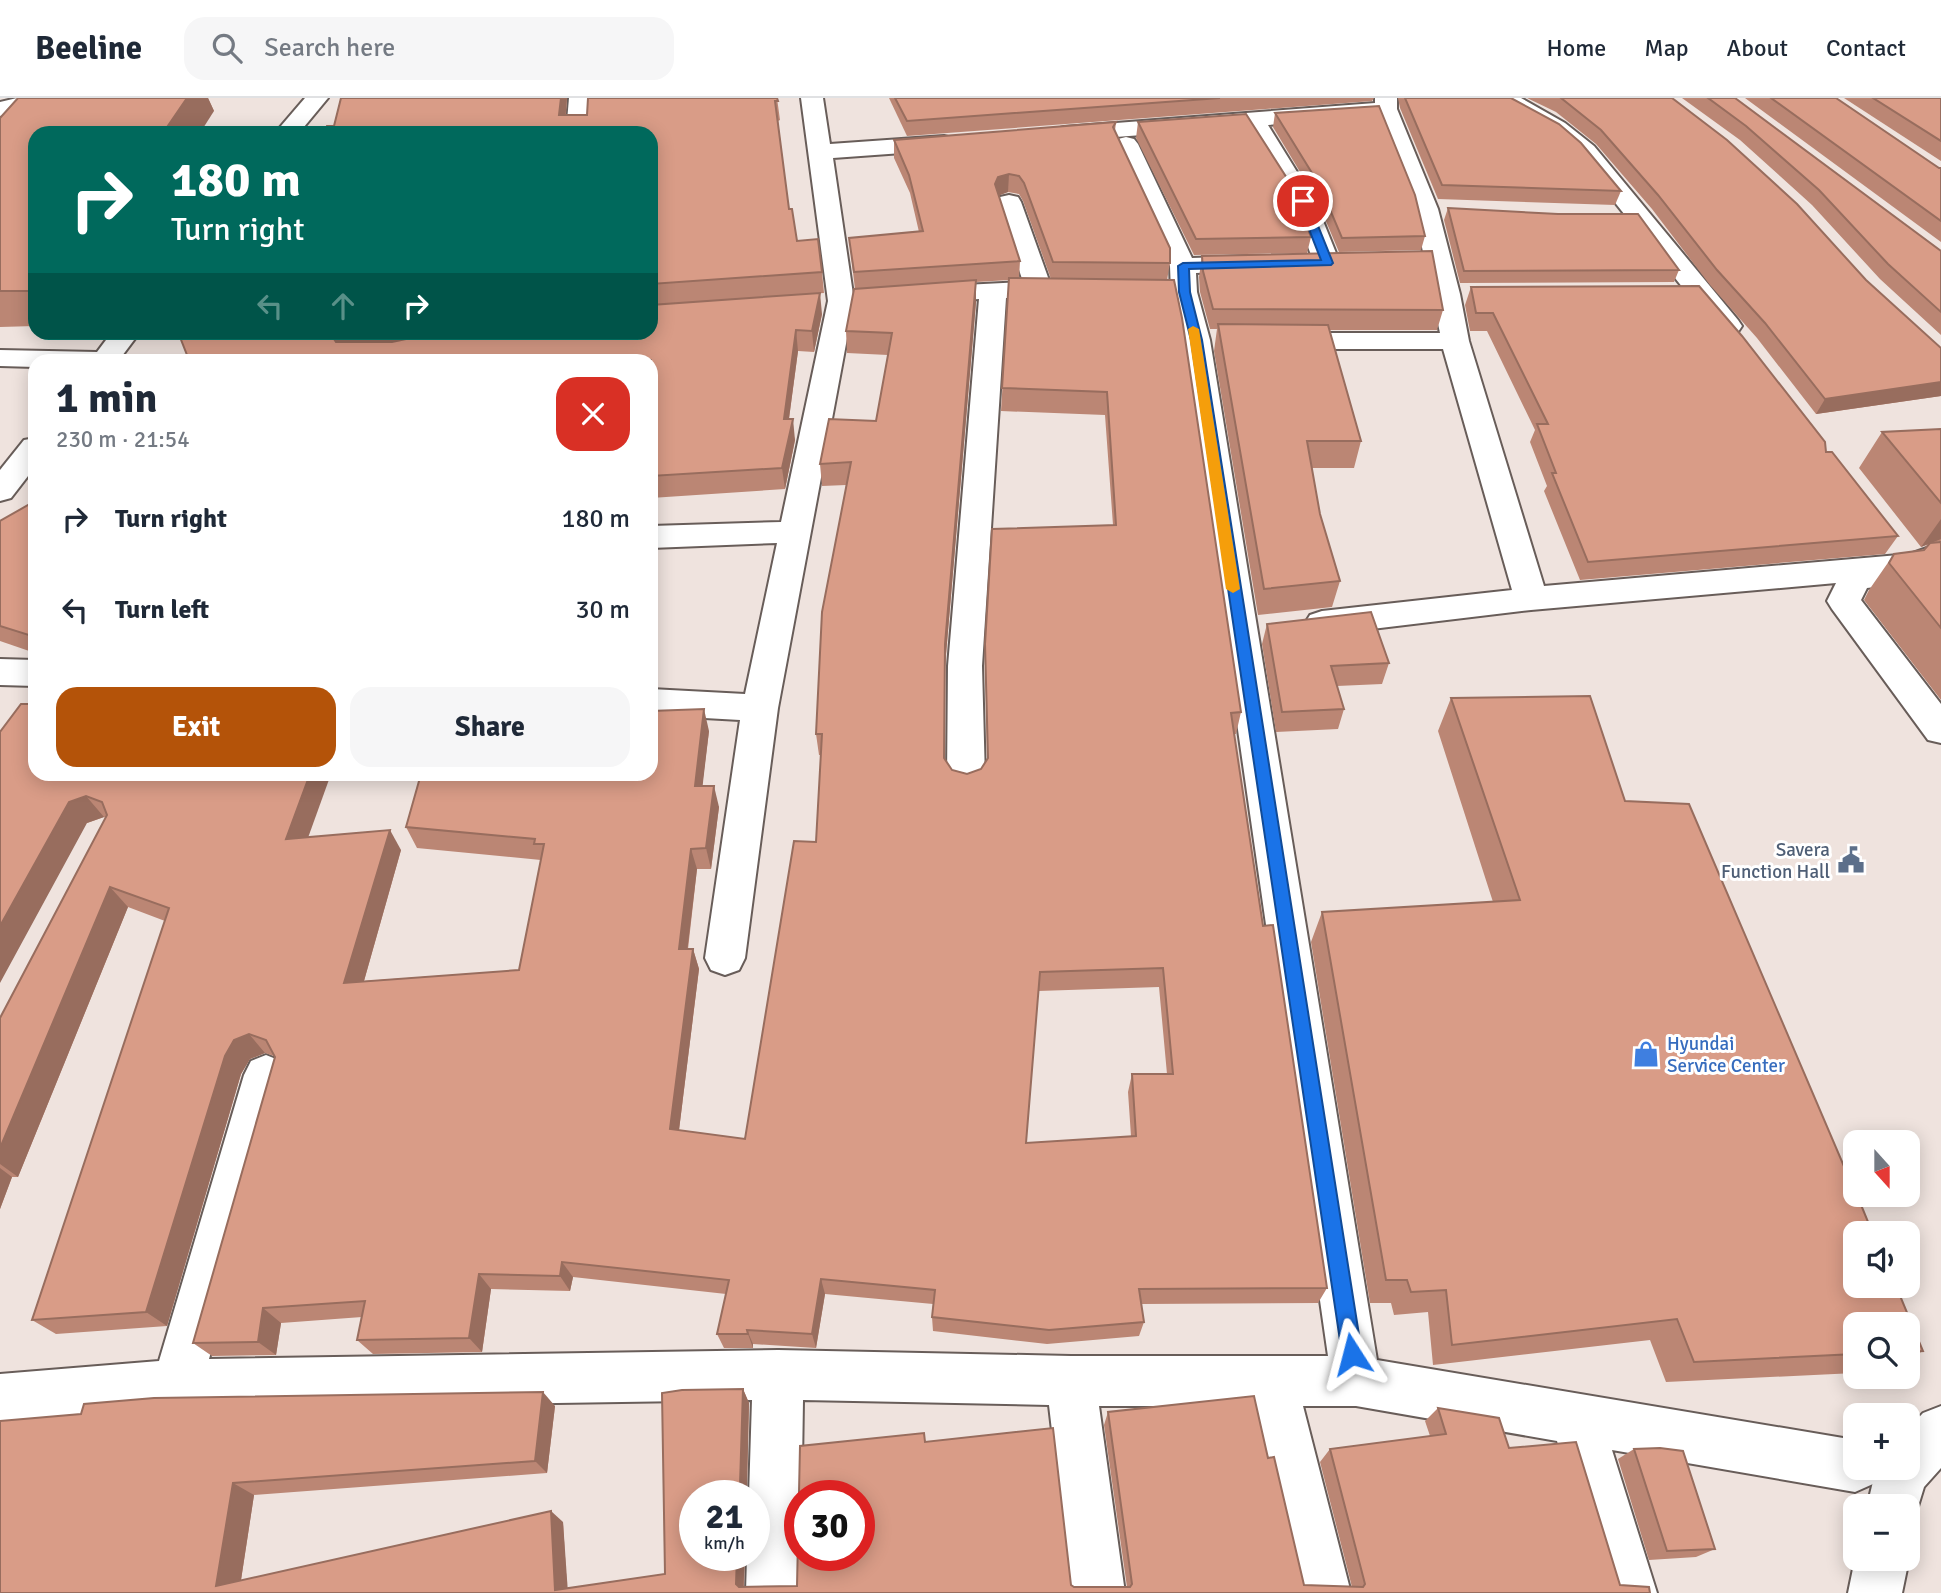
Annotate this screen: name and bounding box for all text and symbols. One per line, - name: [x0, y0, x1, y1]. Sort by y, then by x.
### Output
- search box: [184, 17, 674, 80]
- text: Beeline: [35, 28, 142, 69]
- icon: search: [208, 29, 246, 67]
- text: Search here: [264, 32, 395, 64]
- text: Home: [1546, 33, 1606, 63]
- text: Map: [1644, 33, 1689, 63]
- text: About: [1727, 33, 1788, 63]
- text: Contact: [1826, 33, 1906, 63]
- text: 180 m: [171, 150, 301, 210]
- icon: right: [56, 154, 147, 245]
- pin: [1273, 171, 1333, 231]
- icon: arrive: [1284, 182, 1322, 220]
- text: Turn right: [171, 210, 304, 249]
- icon: left: [251, 287, 289, 325]
- icon: ahead: [324, 287, 362, 325]
- icon: right: [397, 287, 435, 325]
- text: 1 min: [56, 373, 157, 424]
- button: close: [556, 377, 630, 451]
- text: 230 m · 21:54: [56, 425, 190, 454]
- icon: right: [56, 500, 94, 538]
- text: Turn right: [115, 503, 227, 535]
- text: 180 m: [561, 503, 630, 535]
- icon: left: [56, 591, 94, 629]
- text: Turn left: [115, 594, 209, 626]
- text: 30 m: [575, 594, 630, 626]
- button: Exit: [56, 687, 336, 767]
- button: Share: [350, 687, 630, 767]
- place label: Savera Function Hall: [1721, 838, 1830, 884]
- public building icon: Savera Function Hall: [1836, 845, 1866, 875]
- place label: Hyundai Service Center: [1667, 1032, 1785, 1078]
- shop icon: Hyundai Service Center: [1631, 1039, 1661, 1069]
- north arrow: [1843, 1130, 1920, 1208]
- map controls: [1843, 1130, 1920, 1571]
- button: sound: [1843, 1221, 1920, 1298]
- button: search: [1843, 1312, 1920, 1389]
- position arrow: [1315, 1317, 1389, 1391]
- button: +: [1843, 1403, 1920, 1480]
- speed limit sign: 30: [784, 1480, 875, 1571]
- button: −: [1843, 1494, 1920, 1571]
- text: 21: [706, 1495, 743, 1538]
- text: km/h: [704, 1532, 745, 1554]

